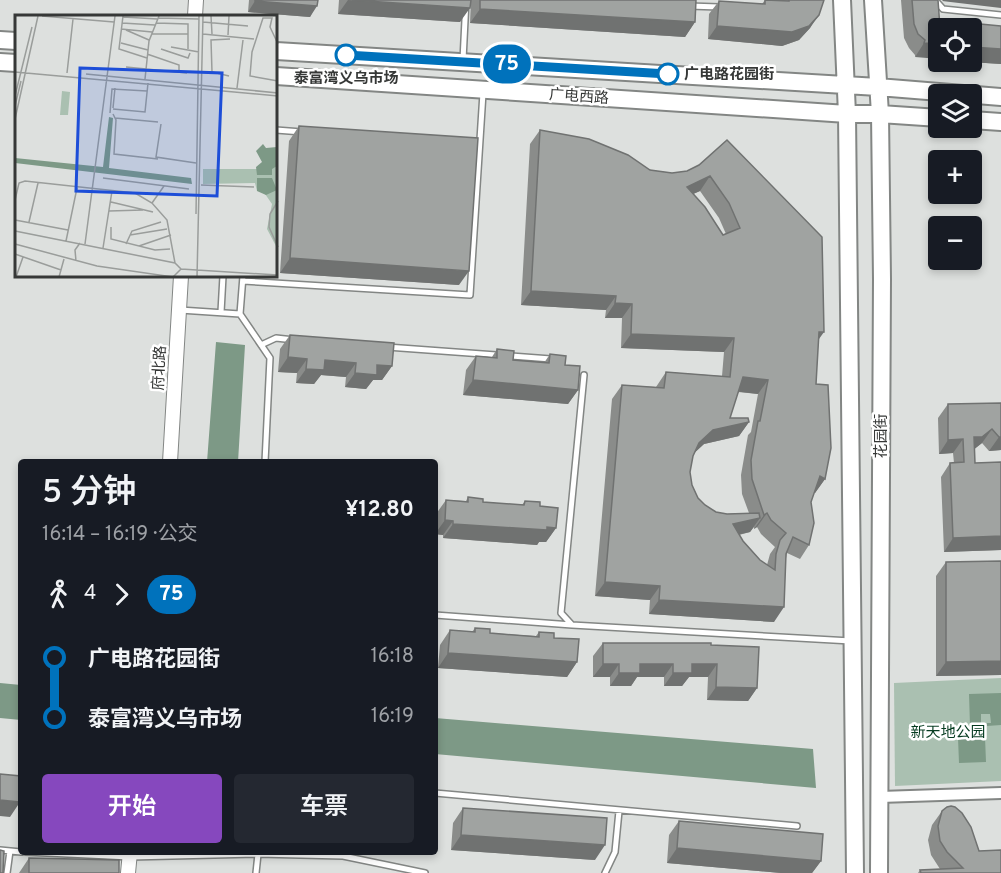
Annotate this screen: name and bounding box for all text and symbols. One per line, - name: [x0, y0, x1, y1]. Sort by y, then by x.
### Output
- inset map: [15, 15, 278, 278]
- map controls: [928, 18, 982, 270]
- button: locate: [928, 18, 982, 72]
- marker: 泰富湾义乌市场: [335, 44, 357, 66]
- line badge: 75: [480, 44, 534, 84]
- text: 75: [495, 51, 519, 78]
- marker: 广电路花园街: [657, 63, 679, 85]
- place label: 广电路花园街: [684, 66, 774, 85]
- place label: 泰富湾义乌市场: [293, 70, 399, 89]
- button: layers: [928, 84, 982, 138]
- street label: 广电西路: [548, 86, 609, 109]
- button: +: [928, 150, 982, 204]
- button: −: [928, 216, 982, 270]
- street label: 府北路: [149, 345, 171, 391]
- street label: 花园街: [873, 413, 892, 459]
- text: 5 分钟: [42, 473, 136, 515]
- text: ¥12.80: [345, 497, 414, 524]
- text: 16:14 – 16:19 · 公交: [42, 522, 198, 548]
- icon: walk: [42, 578, 75, 611]
- icon: forward: [105, 578, 138, 611]
- text: 4: [84, 581, 96, 607]
- text: 75: [159, 581, 184, 608]
- text: 16:18: [370, 644, 414, 670]
- text: 广电路花园街: [88, 647, 220, 674]
- text: 16:19: [371, 704, 414, 730]
- text: 泰富湾义乌市场: [88, 707, 242, 734]
- park label: 新天地公园: [910, 724, 986, 743]
- button: 开始: [42, 774, 222, 843]
- button: 车票: [234, 774, 414, 843]

